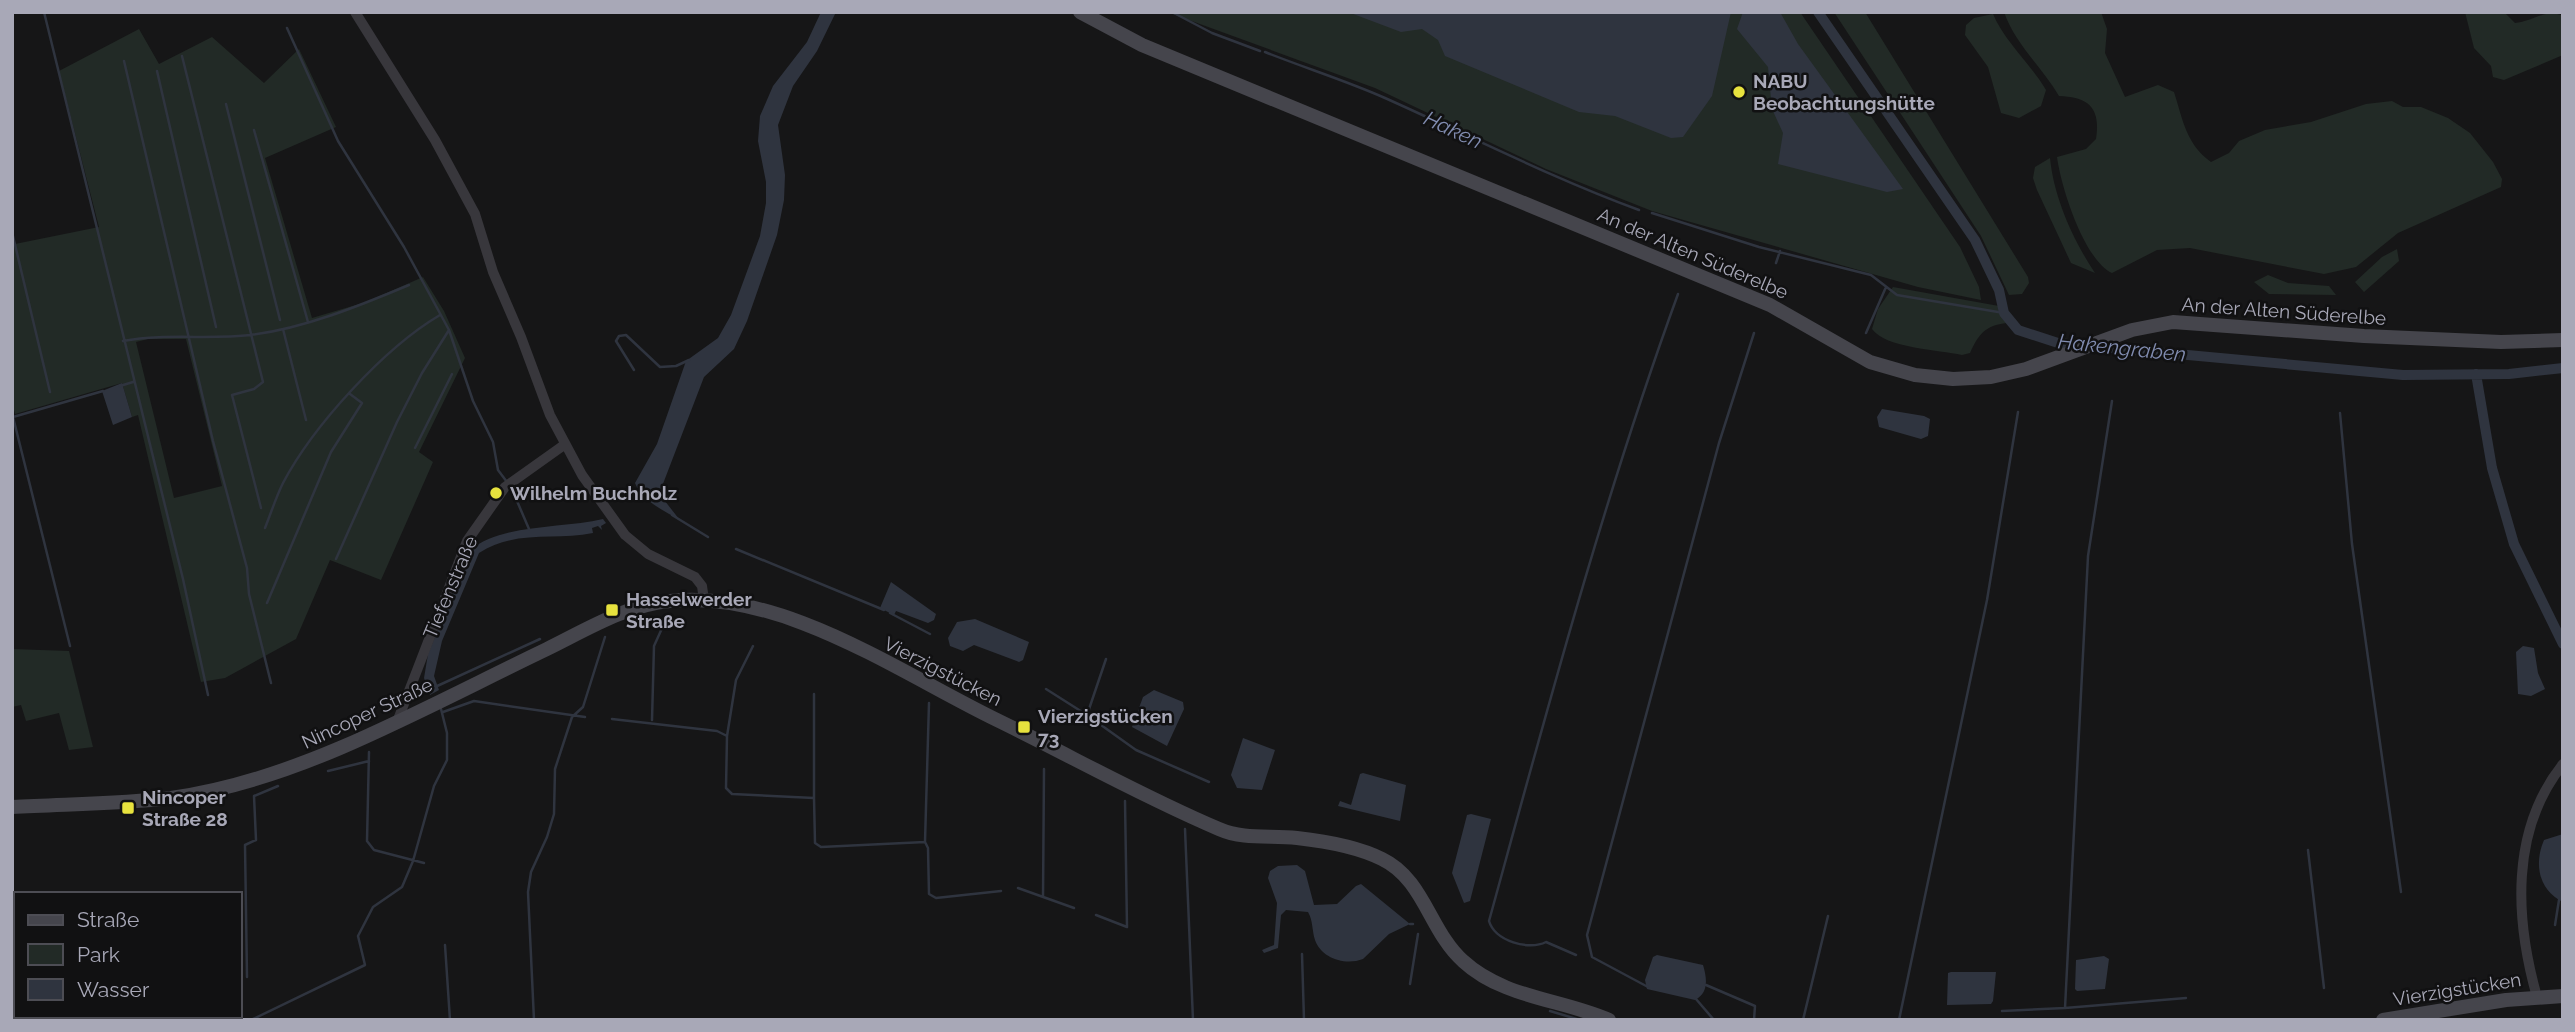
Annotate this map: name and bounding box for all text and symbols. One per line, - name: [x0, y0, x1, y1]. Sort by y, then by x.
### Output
- place label: NABU Beobachtungshütte: [1753, 70, 1935, 114]
- marker: NABU Beobachtungshütte: [1731, 84, 1747, 100]
- water label: Haken: [1420, 105, 1486, 154]
- street label: An der Alten Süderelbe: [1594, 203, 1792, 303]
- street label: An der Alten Süderelbe: [2181, 293, 2387, 329]
- water label: Hakengraben: [2057, 328, 2187, 367]
- place label: Wilhelm Buchholz: [510, 482, 677, 504]
- marker: Wilhelm Buchholz: [488, 485, 504, 501]
- street label: Tiefenstraße: [419, 532, 481, 642]
- place label: Hasselwerder Straße: [626, 588, 752, 632]
- marker: Hasselwerder Straße: [604, 602, 620, 618]
- street label: Vierzigstücken: [880, 632, 1006, 710]
- street label: Nincoper Straße: [298, 673, 436, 753]
- place label: Vierzigstücken 73: [1038, 705, 1173, 749]
- marker: Vierzigstücken 73: [1016, 719, 1032, 735]
- place label: Nincoper Straße 28: [142, 786, 228, 830]
- marker: Nincoper Straße 28: [120, 800, 136, 816]
- legend: [14, 892, 242, 1018]
- text: Straße: [77, 907, 139, 932]
- text: Park: [77, 942, 120, 967]
- street label: Vierzigstücken: [2391, 968, 2523, 1010]
- text: Wasser: [77, 977, 150, 1002]

